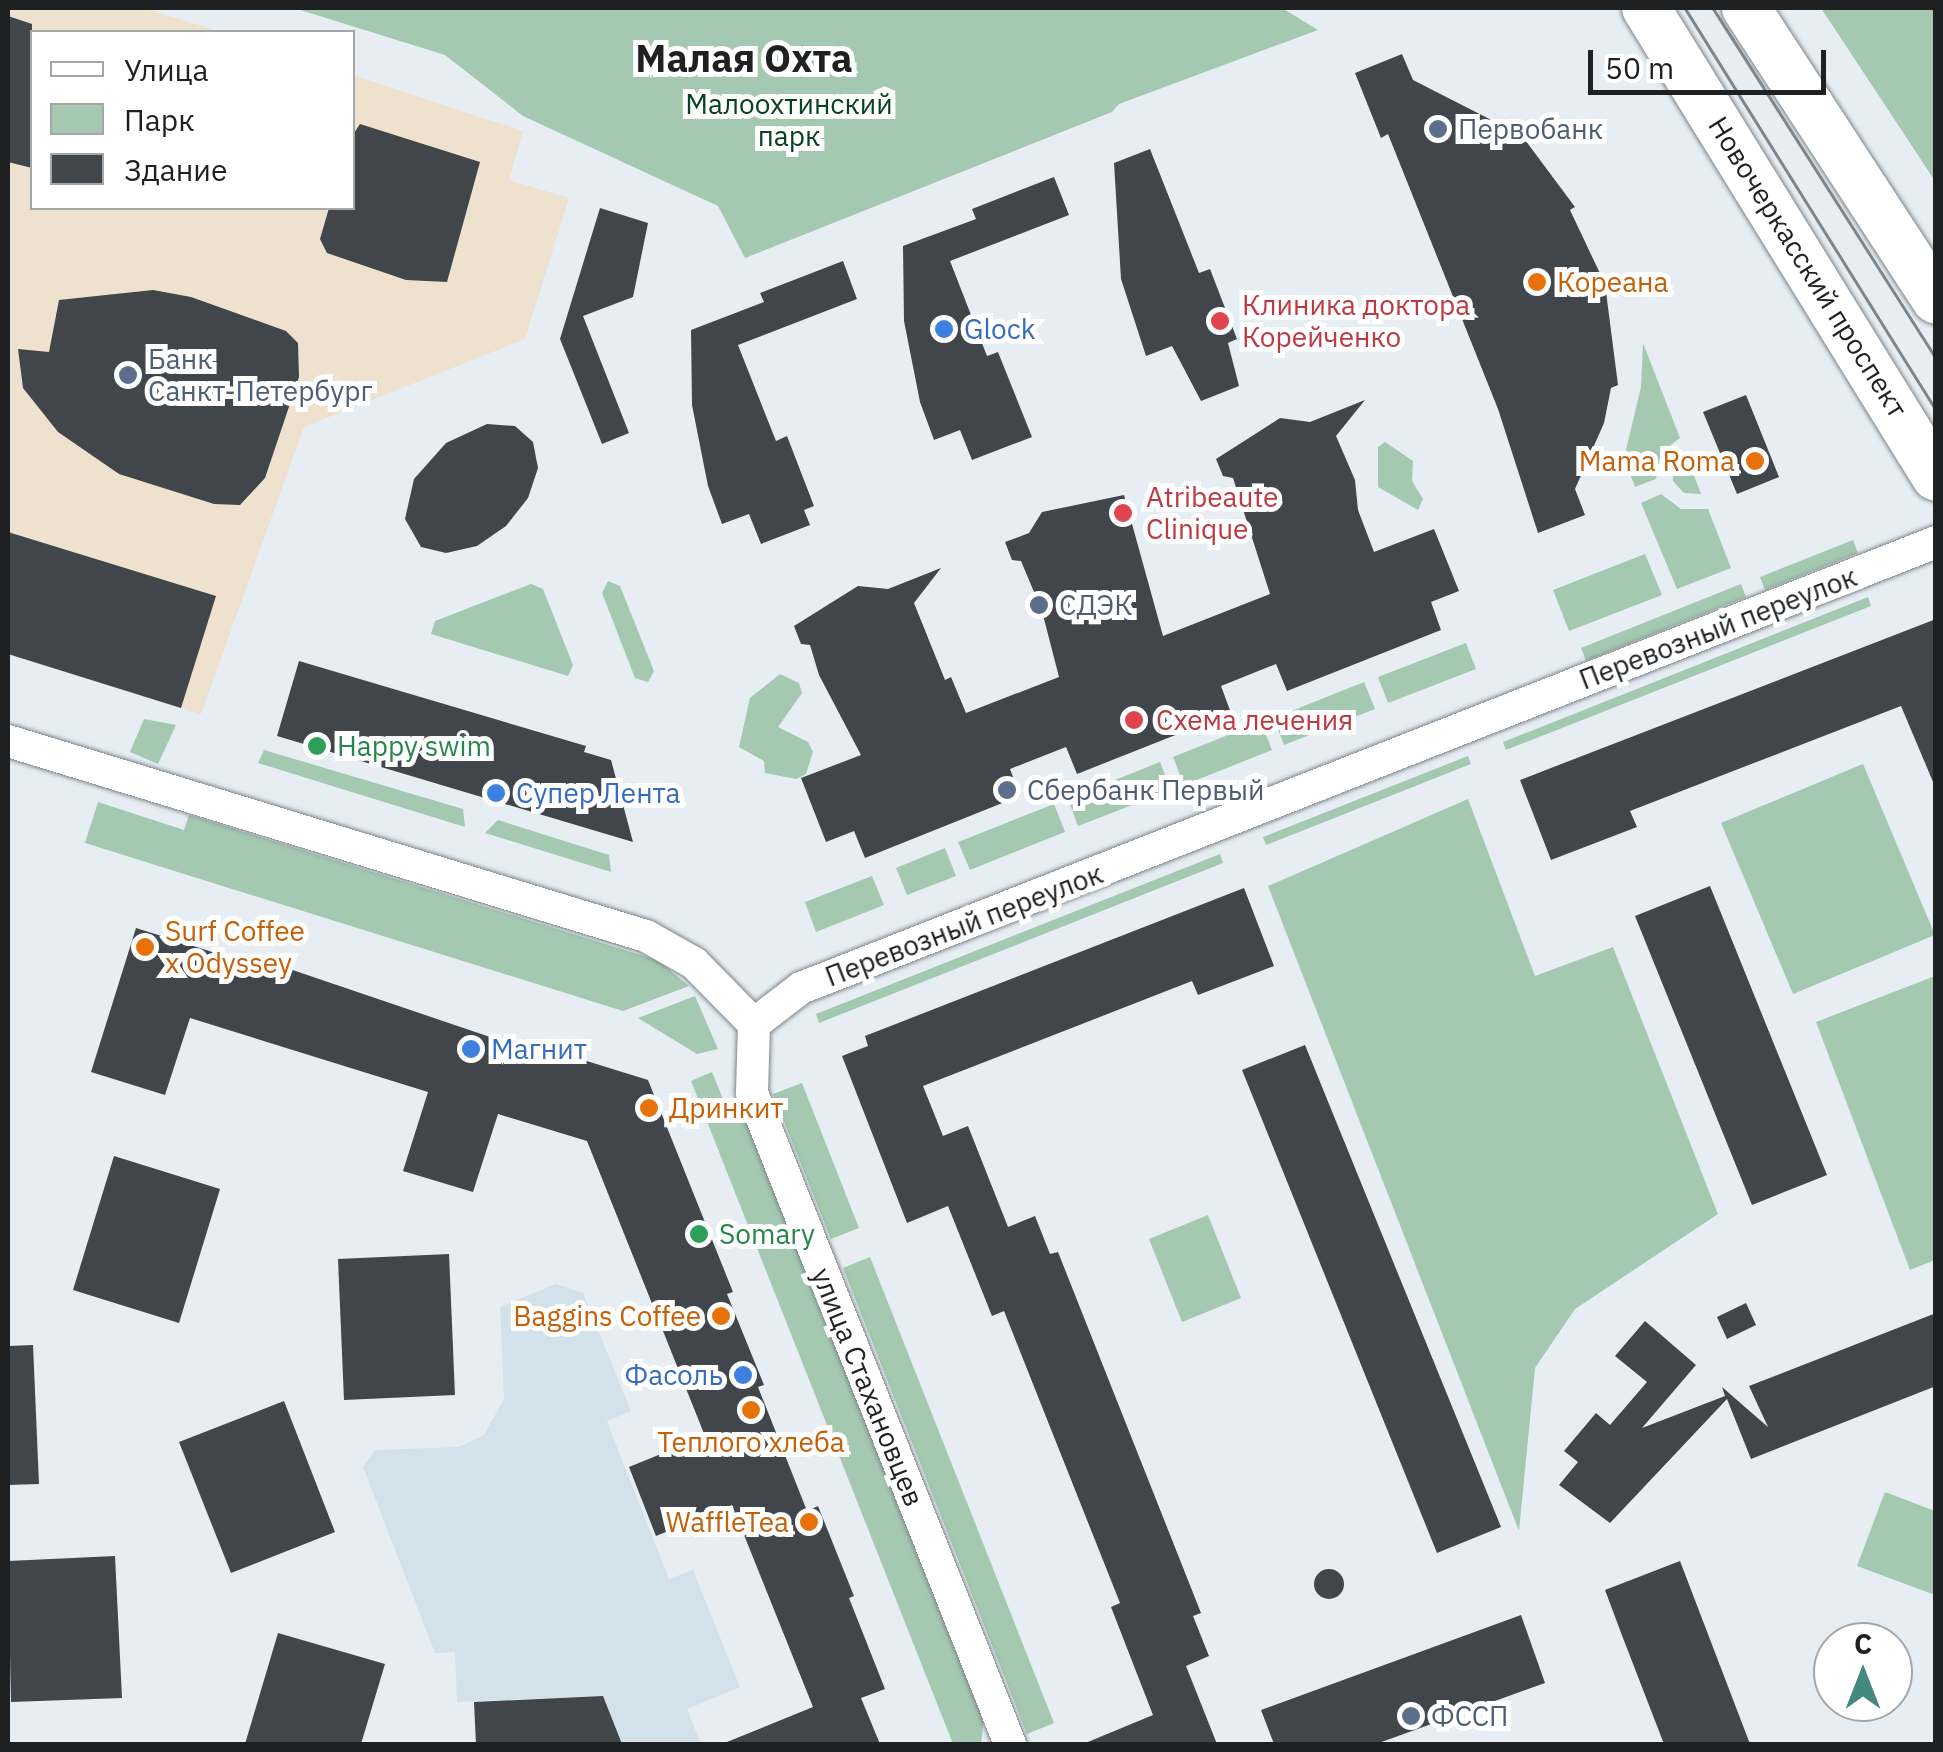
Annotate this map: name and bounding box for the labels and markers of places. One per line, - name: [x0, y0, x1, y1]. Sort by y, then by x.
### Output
- place label: Первобанк: [1458, 112, 1603, 146]
- marker: Первобанк: [1427, 118, 1449, 140]
- place label: Кореана: [1557, 265, 1668, 299]
- marker: Кореана: [1526, 271, 1548, 293]
- place label: Клиника доктора Корейченко: [1242, 288, 1470, 354]
- marker: Клиника доктора Корейченко: [1207, 308, 1233, 334]
- place label: Glock: [964, 312, 1036, 346]
- marker: Glock: [933, 318, 955, 340]
- place label: Банк Санкт-Петербург: [148, 342, 373, 408]
- marker: Банк Санкт-Петербург: [117, 364, 139, 386]
- place label: Mama Roma: [1579, 444, 1735, 478]
- marker: Mama Roma: [1744, 450, 1766, 472]
- place label: Atribeaute Clinique: [1146, 480, 1278, 546]
- marker: Atribeaute Clinique: [1110, 500, 1136, 526]
- place label: СДЭК: [1059, 588, 1133, 622]
- marker: СДЭК: [1028, 594, 1050, 616]
- place label: Схема лечения: [1156, 703, 1353, 737]
- marker: Схема лечения: [1121, 707, 1147, 733]
- place label: Happy swim: [337, 729, 491, 763]
- marker: Happy swim: [306, 735, 328, 757]
- place label: Сбербанк Первый: [1027, 773, 1265, 807]
- place label: Супер Лента: [516, 776, 680, 810]
- marker: Сбербанк Первый: [996, 779, 1018, 801]
- marker: Супер Лента: [485, 782, 507, 804]
- place label: Surf Coffee х Odyssey: [165, 914, 305, 980]
- marker: Surf Coffee х Odyssey: [134, 936, 156, 958]
- place label: Магнит: [491, 1032, 587, 1066]
- marker: Магнит: [460, 1038, 482, 1060]
- place label: Дринкит: [669, 1091, 784, 1125]
- marker: Дринкит: [638, 1097, 660, 1119]
- place label: Somary: [719, 1217, 815, 1251]
- marker: Somary: [688, 1223, 710, 1245]
- place label: Baggins Coffee: [513, 1299, 701, 1333]
- marker: Baggins Coffee: [710, 1305, 732, 1327]
- place label: Фасоль: [625, 1358, 723, 1392]
- marker: Фасоль: [732, 1364, 754, 1386]
- marker: Теплого хлеба: [740, 1399, 762, 1421]
- place label: Теплого хлеба: [657, 1425, 845, 1459]
- place label: WaffleTea: [666, 1505, 789, 1539]
- marker: WaffleTea: [798, 1511, 820, 1533]
- place label: ФССП: [1431, 1699, 1508, 1733]
- marker: ФССП: [1400, 1705, 1422, 1727]

